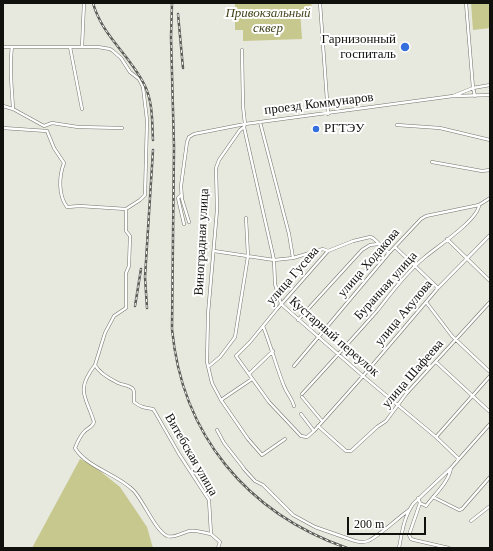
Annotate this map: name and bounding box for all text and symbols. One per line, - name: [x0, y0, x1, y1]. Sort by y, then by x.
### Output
- park label: Привокзальный сквер: [225, 6, 311, 37]
- place label: Гарнизонный госпиталь: [321, 32, 396, 63]
- marker: Гарнизонный госпиталь: [399, 41, 411, 53]
- street label: проезд Коммунаров: [264, 90, 374, 118]
- place label: РГТЭУ: [324, 121, 364, 137]
- marker: РГТЭУ: [311, 124, 321, 134]
- street label: Виноградная улица: [191, 188, 213, 296]
- street label: улица Ходакова: [335, 225, 403, 301]
- street label: улица Гусева: [263, 244, 323, 308]
- street label: Буранная улица: [351, 248, 421, 324]
- street label: улица Акулова: [372, 277, 436, 349]
- street label: Кустарный переулок: [286, 294, 382, 380]
- street label: улица Шафеева: [379, 336, 447, 412]
- street label: Витебская улица: [161, 411, 221, 499]
- scale bar: [349, 509, 428, 535]
- text: 200 m: [354, 517, 384, 531]

